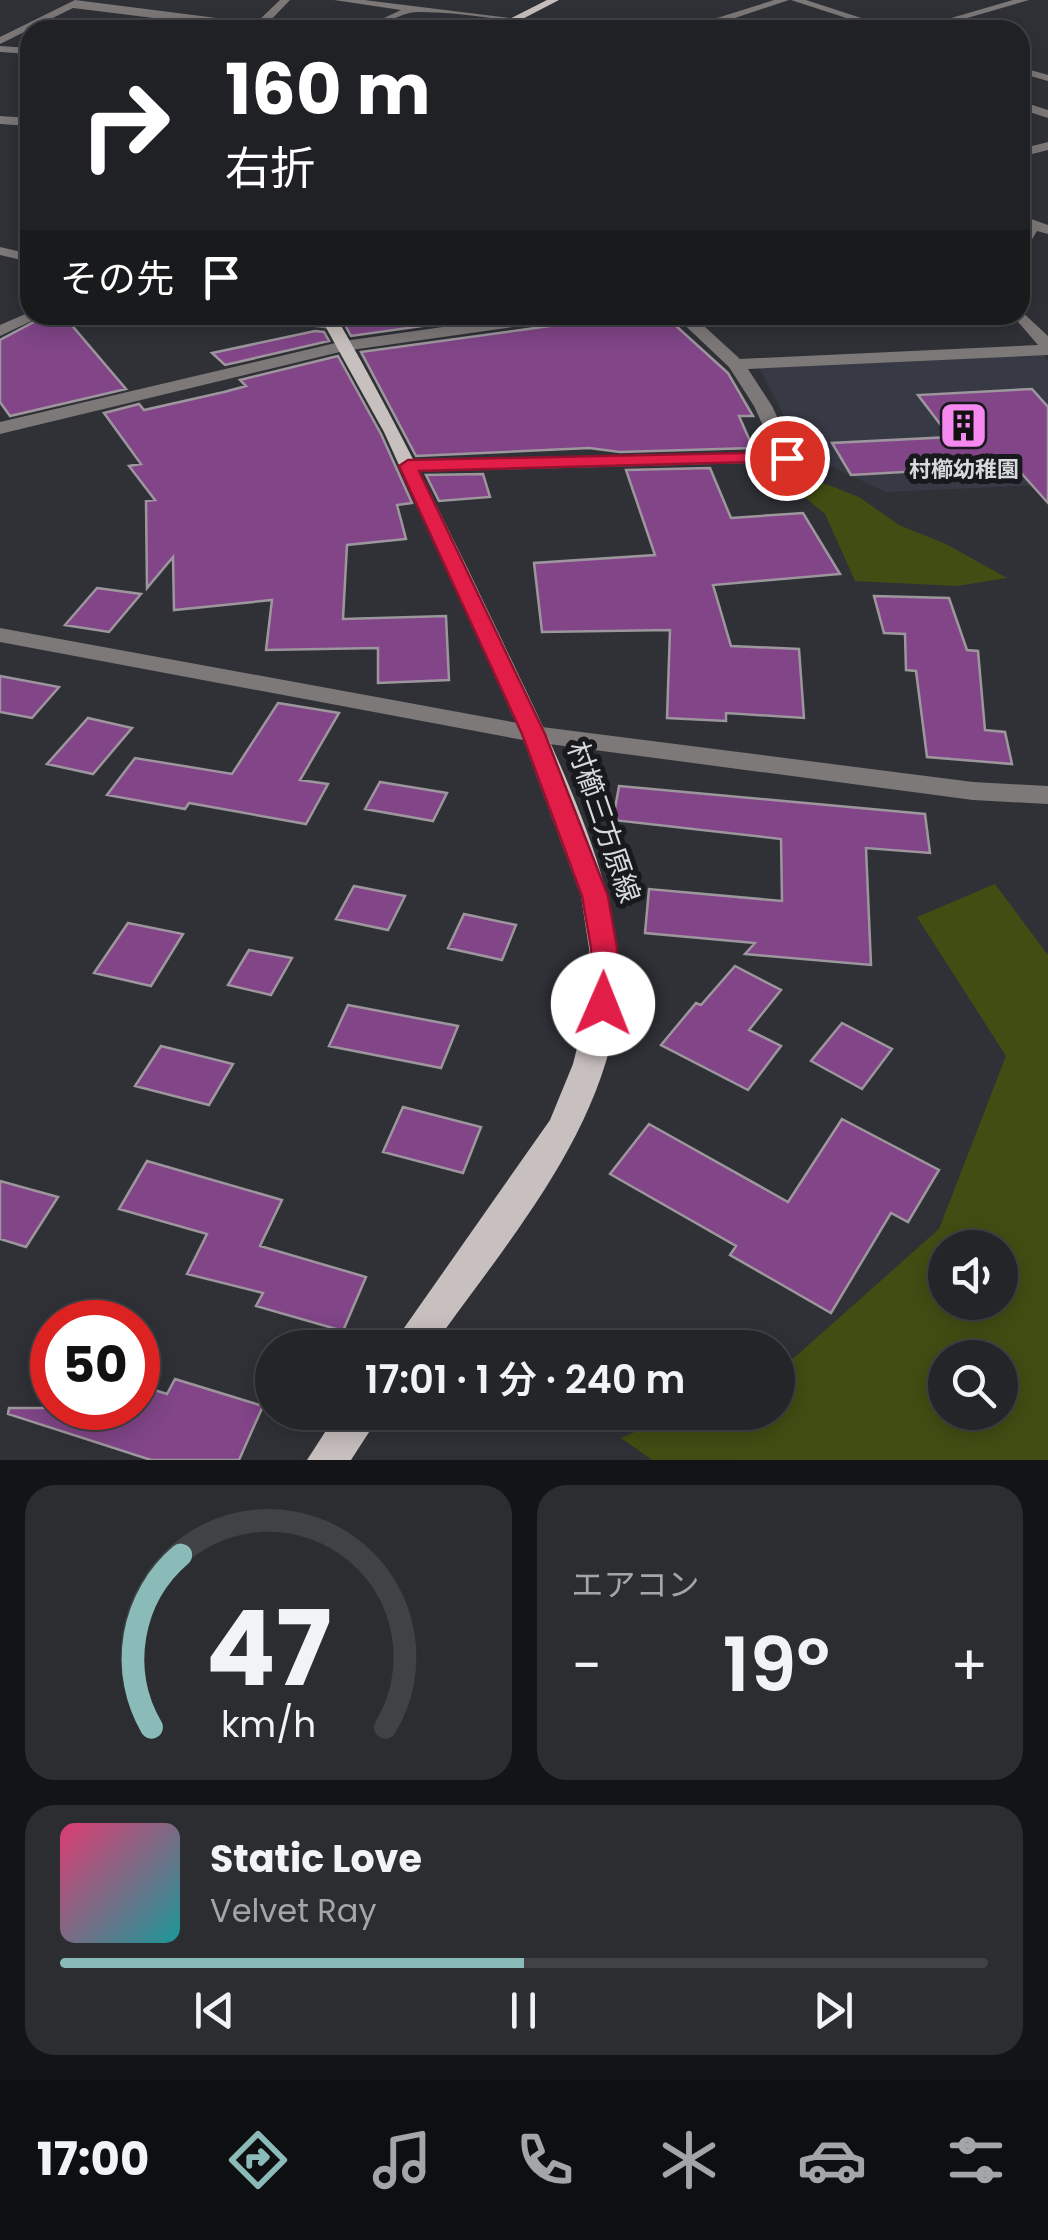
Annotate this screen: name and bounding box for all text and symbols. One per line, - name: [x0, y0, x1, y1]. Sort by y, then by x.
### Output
- text: 160 m: [225, 40, 431, 139]
- icon: right: [60, 60, 190, 190]
- text: 右折: [225, 137, 315, 200]
- icon: arrive: [194, 250, 249, 305]
- text: その先: [60, 252, 174, 305]
- building icon: 村櫛幼稚園: [938, 399, 990, 451]
- pin: [745, 416, 830, 501]
- icon: arrive: [760, 431, 815, 486]
- place label: 村櫛幼稚園: [909, 454, 1019, 485]
- street label: 村櫛三方原線: [558, 736, 649, 908]
- position arrow: [551, 952, 655, 1056]
- map controls: [928, 1230, 1018, 1430]
- button: sound: [928, 1230, 1018, 1320]
- speed limit sign: 50: [30, 1300, 160, 1430]
- button: search: [928, 1340, 1018, 1430]
- text: 17:01 · 1 分 · 240 m: [365, 1353, 685, 1406]
- text: エアコン: [572, 1562, 700, 1607]
- text: 47: [205, 1576, 331, 1721]
- text: 19°: [722, 1612, 830, 1717]
- text: −: [572, 1627, 602, 1704]
- text: +: [950, 1627, 988, 1704]
- text: km/h: [221, 1699, 316, 1750]
- text: Static Love: [210, 1832, 422, 1885]
- text: Velvet Ray: [210, 1888, 376, 1933]
- icon: previous: [187, 1983, 242, 2038]
- icon: pause: [496, 1983, 551, 2038]
- icon: next: [806, 1983, 861, 2038]
- icon: directions: [223, 2125, 293, 2195]
- icon: music: [367, 2125, 437, 2195]
- icon: phone: [510, 2125, 580, 2195]
- icon: climate: [654, 2125, 724, 2195]
- icon: car: [797, 2125, 867, 2195]
- icon: filters: [941, 2125, 1011, 2195]
- text: 17:00: [37, 2128, 149, 2191]

